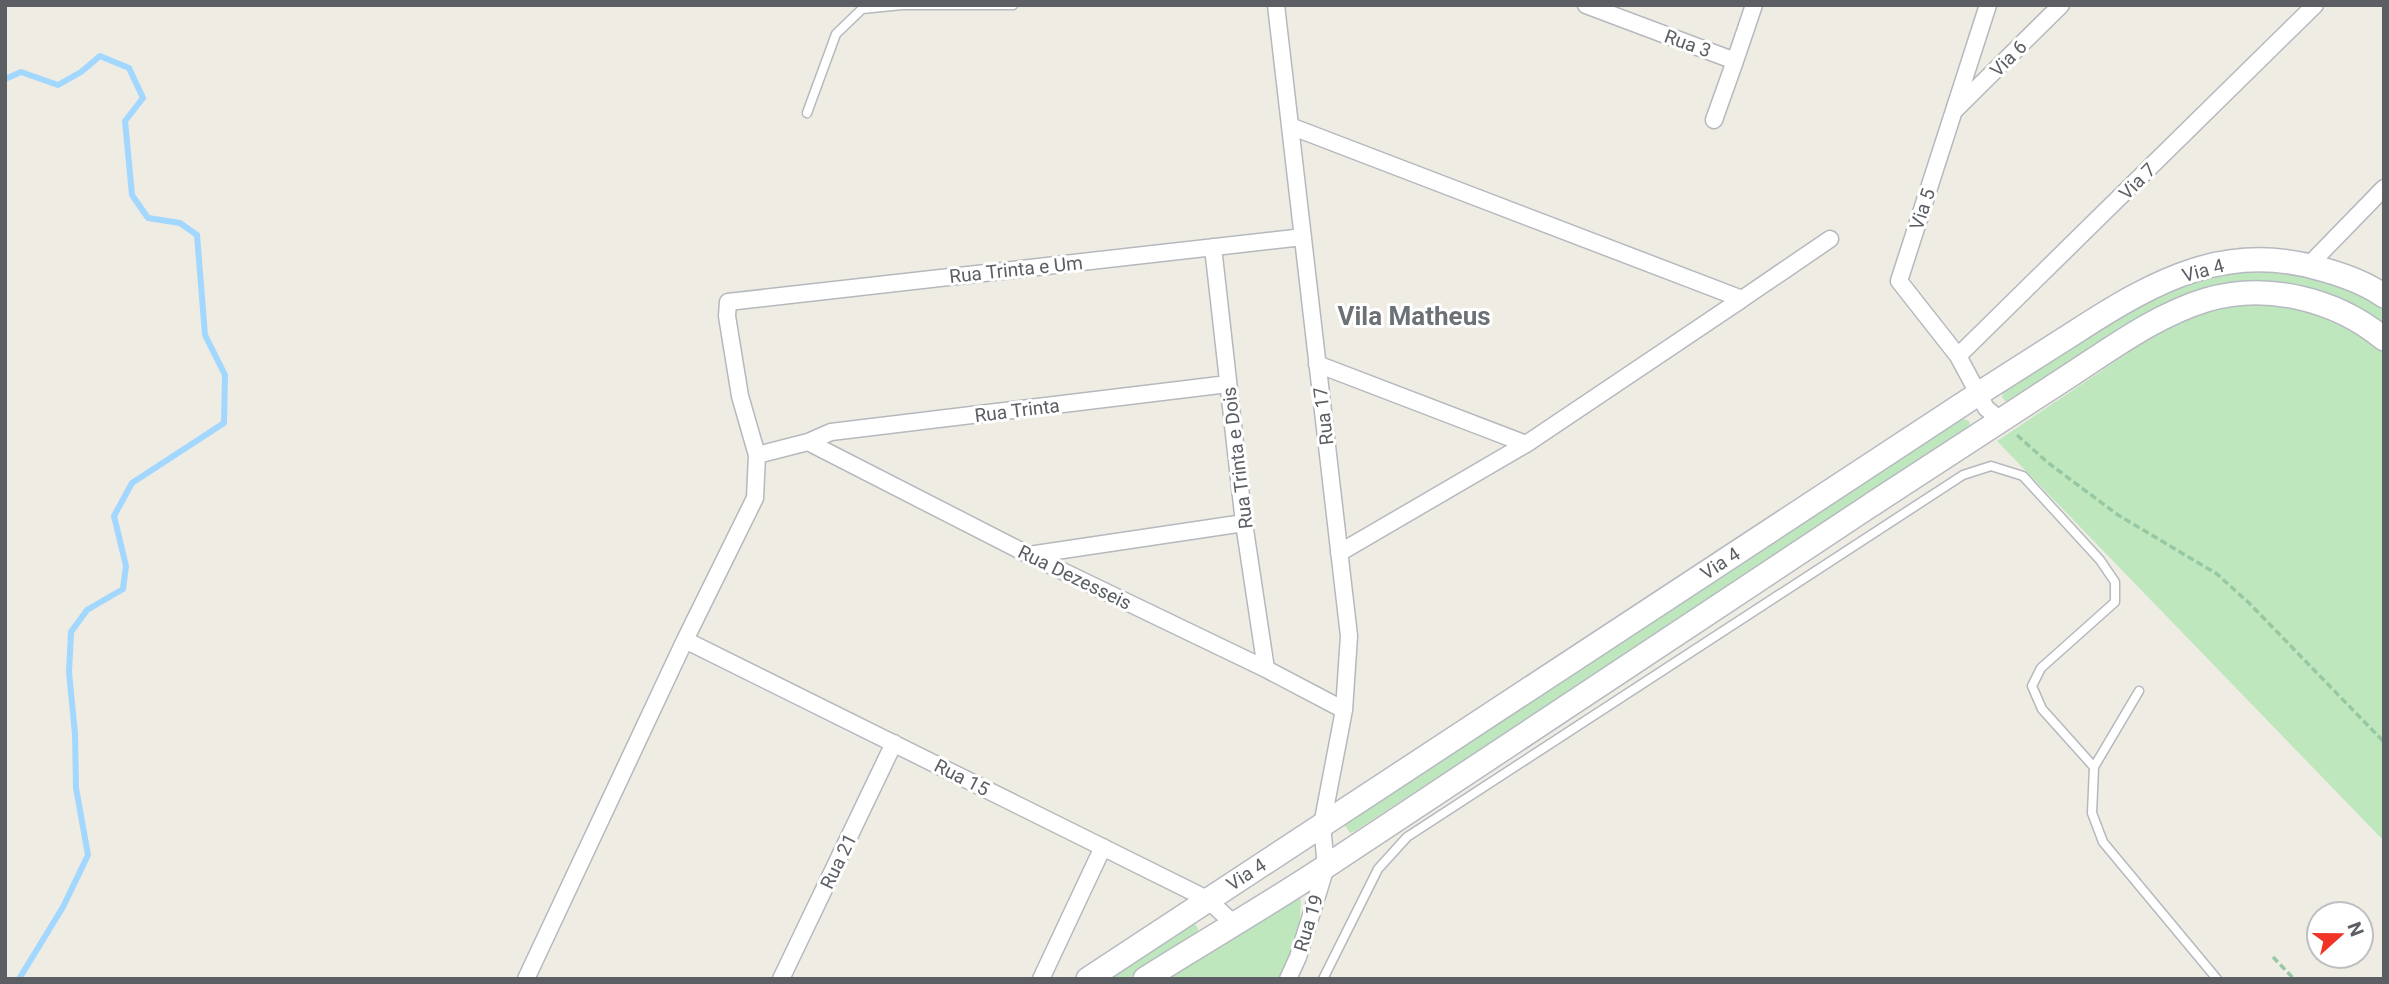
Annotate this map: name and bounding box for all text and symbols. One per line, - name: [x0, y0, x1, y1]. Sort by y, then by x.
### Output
- street label: Rua 3: [1661, 24, 1714, 62]
- street label: Via 6: [1985, 35, 2031, 81]
- street label: Via 7: [2114, 158, 2160, 204]
- street label: Via 5: [1905, 185, 1940, 233]
- street label: Rua Trinta e Um: [948, 251, 1084, 288]
- street label: Via 4: [2180, 254, 2227, 287]
- district label: Vila Matheus: [1337, 301, 1491, 331]
- street label: Rua 17: [1309, 385, 1338, 446]
- street label: Rua Trinta e Dois: [1217, 386, 1258, 530]
- street label: Rua Trinta: [973, 394, 1061, 427]
- street label: Rua Dezesseis: [1014, 540, 1135, 615]
- street label: Via 4: [1696, 542, 1745, 585]
- street label: Rua 15: [930, 754, 993, 801]
- street label: Rua 21: [815, 830, 862, 893]
- street label: Via 4: [1222, 853, 1271, 896]
- street label: Rua 19: [1289, 892, 1328, 955]
- north arrow: [2305, 900, 2375, 970]
- text: N: [2342, 919, 2369, 939]

